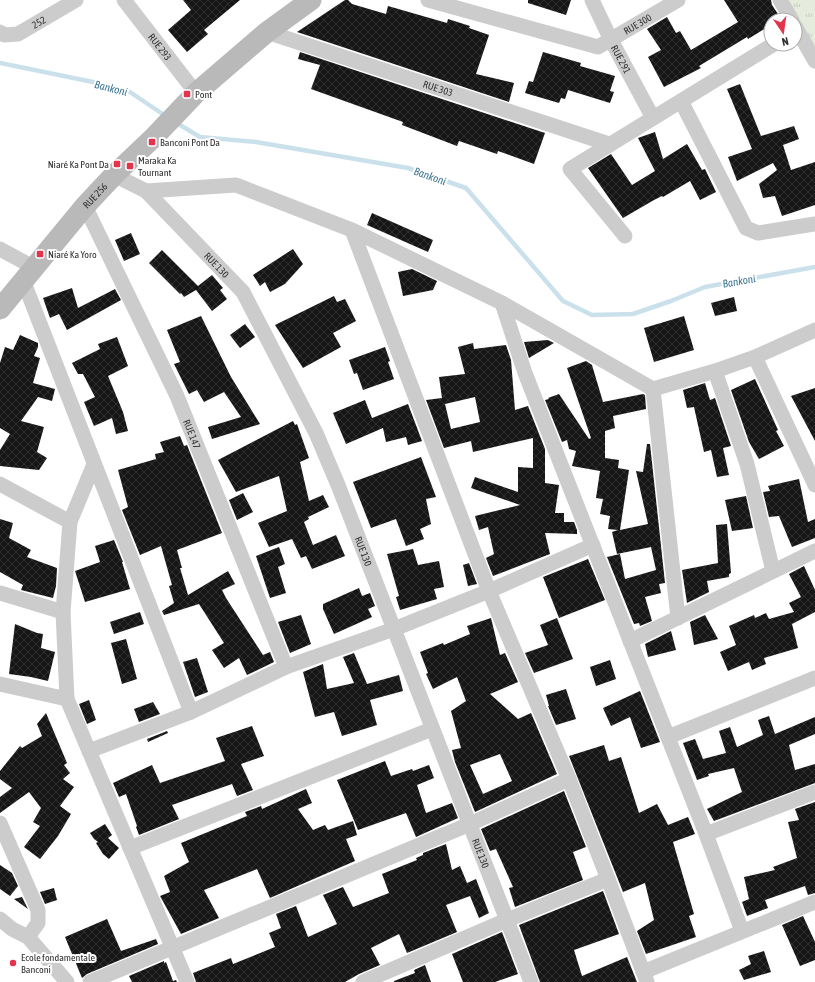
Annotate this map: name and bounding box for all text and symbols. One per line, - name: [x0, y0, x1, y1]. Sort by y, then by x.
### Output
- street label: RUE 300: [622, 12, 654, 37]
- north arrow: [763, 12, 803, 52]
- street label: 252: [30, 14, 48, 31]
- street label: RUE 293: [146, 31, 174, 63]
- text: N: [781, 35, 790, 48]
- street label: RUE 291: [609, 43, 633, 76]
- water label: Bankoni: [93, 78, 129, 98]
- street label: RUE 303: [422, 78, 454, 99]
- marker: Pont: [182, 89, 192, 99]
- place label: Pont: [195, 89, 212, 100]
- marker: Banconi Pont Da: [147, 137, 157, 147]
- place label: Banconi Pont Da: [160, 137, 220, 148]
- place label: Maraka Ka Tournant: [138, 155, 177, 178]
- place label: Niaré Ka Pont Da: [48, 159, 109, 170]
- marker: Niaré Ka Pont Da: [112, 159, 122, 169]
- marker: Maraka Ka Tournant: [125, 161, 135, 171]
- water label: Bankoni: [412, 165, 448, 187]
- street label: RUE 256: [81, 181, 110, 211]
- marker: Niaré Ka Yoro: [35, 249, 45, 259]
- place label: Niaré Ka Yoro: [48, 249, 97, 260]
- street label: RUE 130: [202, 250, 231, 280]
- water label: Bankoni: [722, 272, 757, 290]
- street label: RUE 147: [181, 418, 203, 451]
- street label: RUE 130: [353, 535, 374, 568]
- street label: RUE 130: [470, 837, 491, 870]
- place label: Ecole fondamentale Banconi: [21, 952, 95, 975]
- marker: Ecole fondamentale Banconi: [8, 958, 18, 968]

